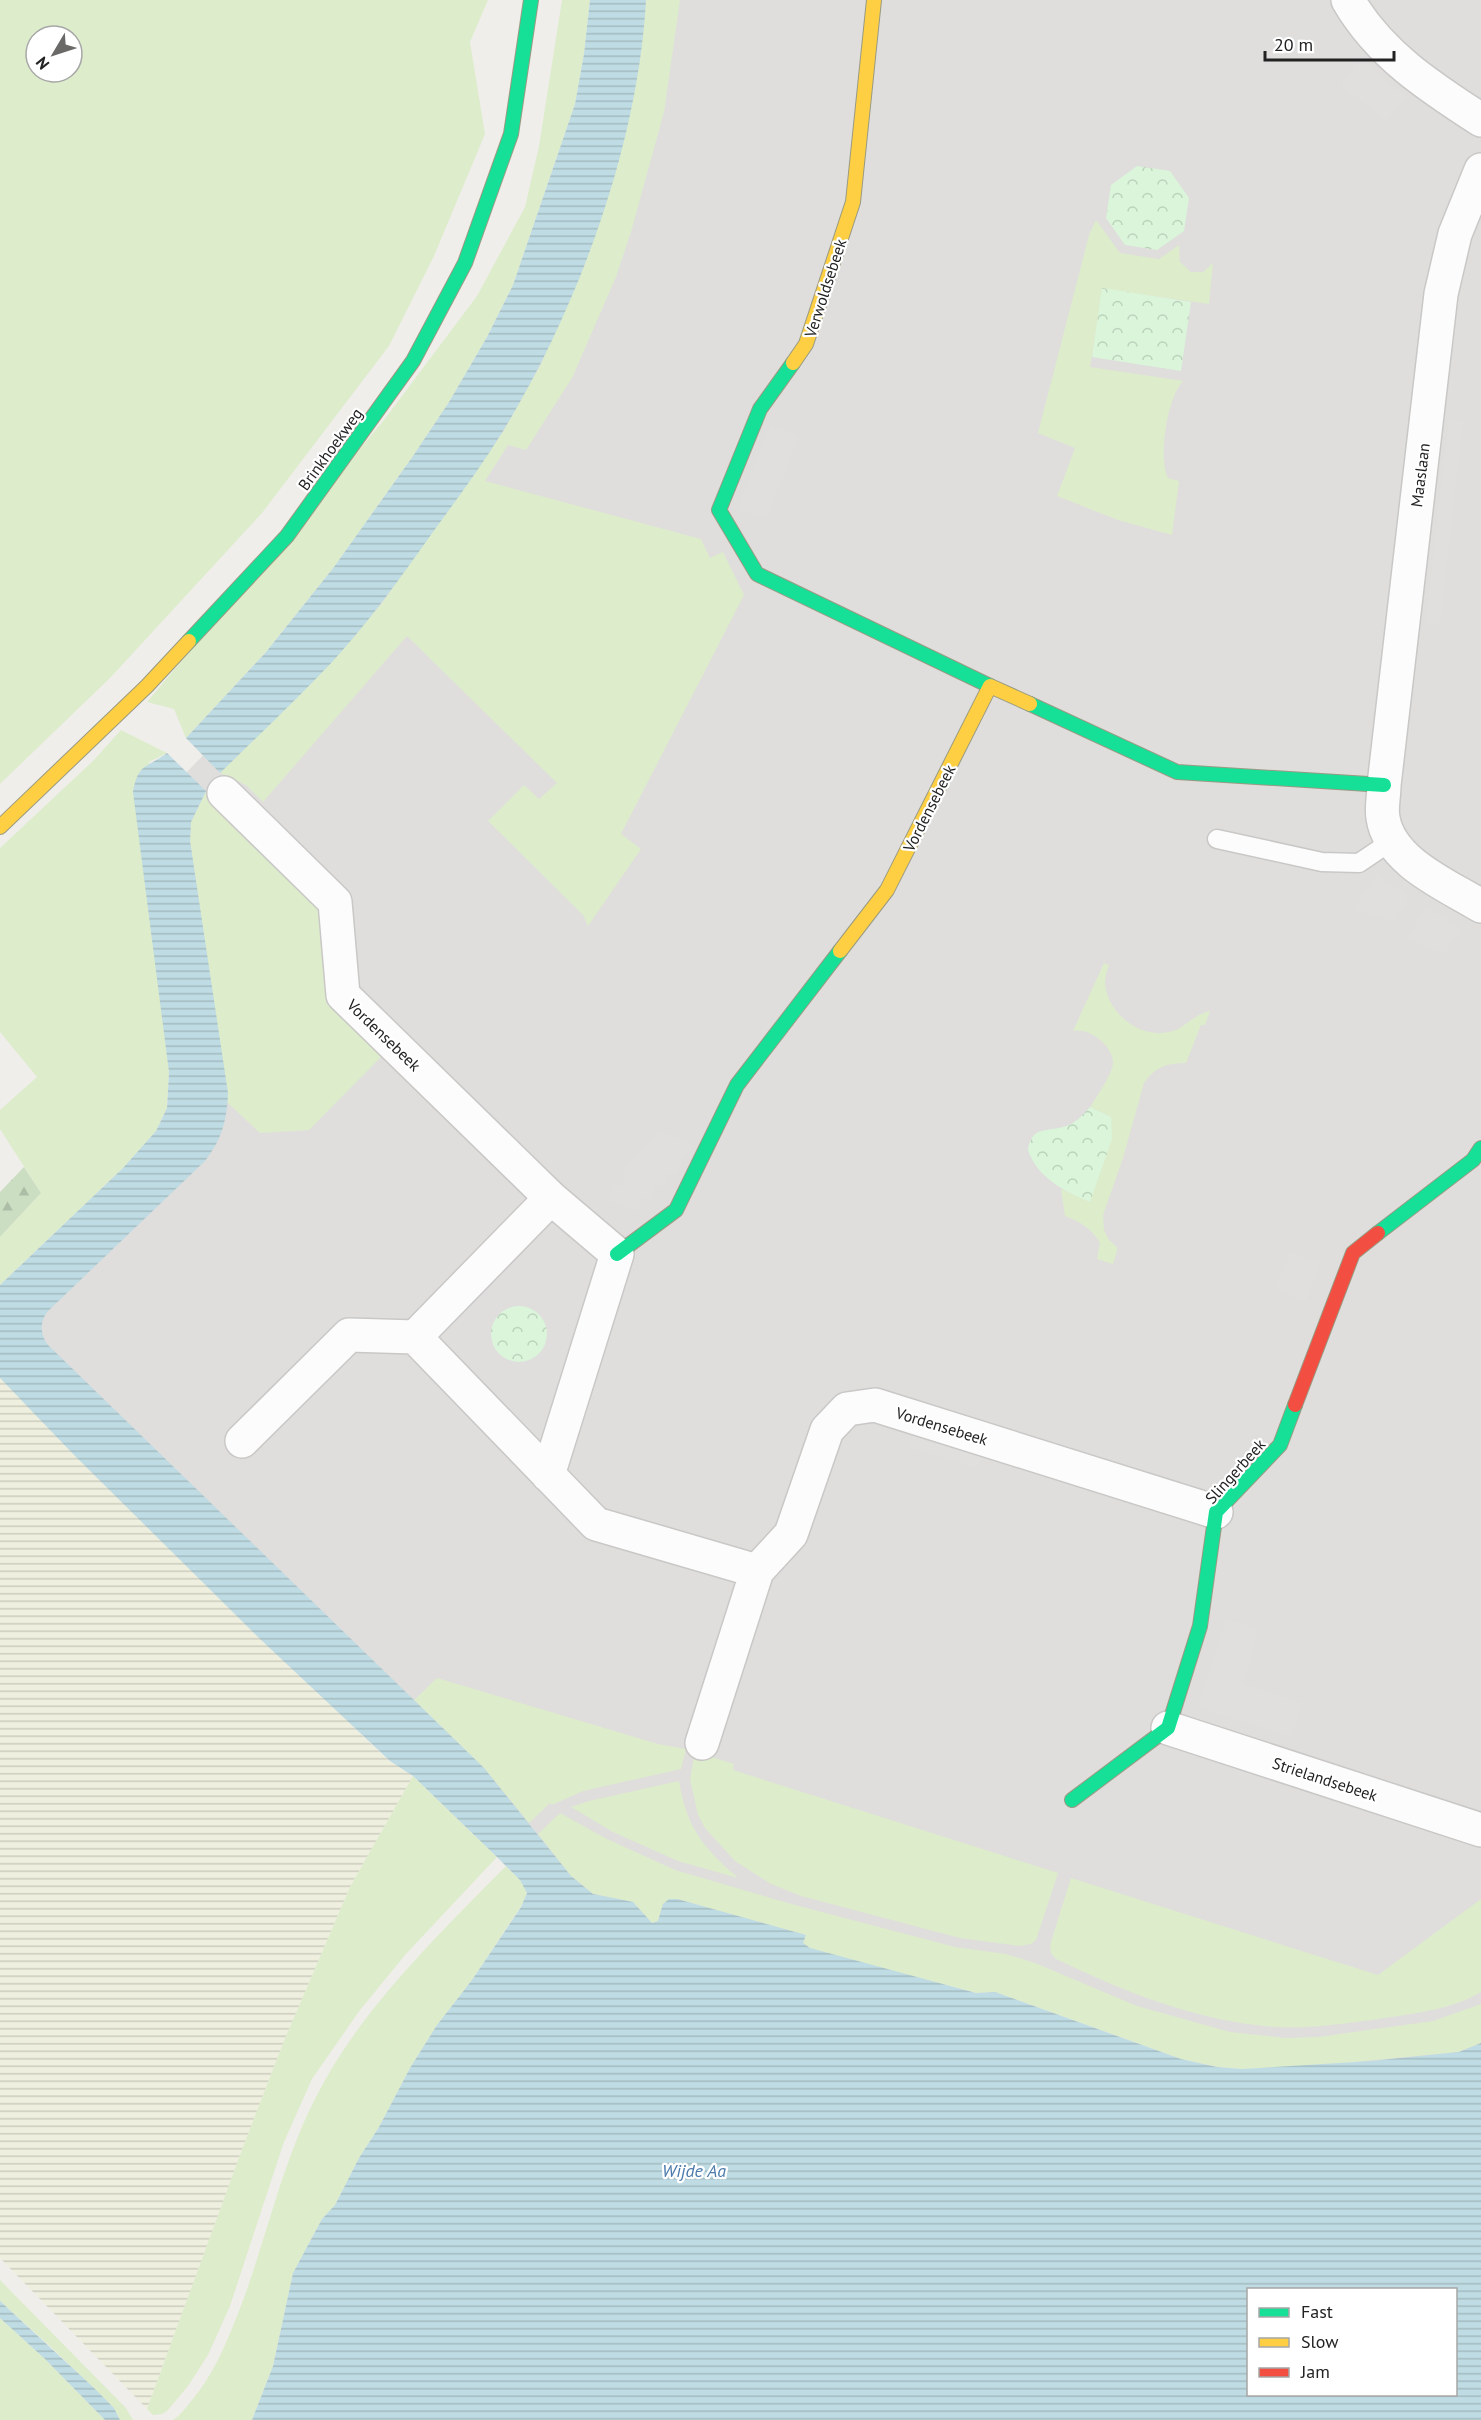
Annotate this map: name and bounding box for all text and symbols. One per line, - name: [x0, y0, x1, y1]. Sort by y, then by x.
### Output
- north arrow: [24, 24, 84, 84]
- scale bar: [1265, 24, 1394, 62]
- text: 20 m: [1274, 33, 1313, 56]
- text: N: [31, 53, 53, 74]
- street label: Verwoldsebeek: [799, 236, 850, 341]
- street label: Brinkhoekweg: [293, 404, 367, 494]
- street label: Maaslaan: [1406, 442, 1434, 508]
- street label: Vordensebeek: [898, 761, 960, 856]
- street label: Vordensebeek: [342, 994, 425, 1075]
- street label: Vordensebeek: [893, 1402, 991, 1450]
- street label: Slingerbeek: [1201, 1434, 1270, 1508]
- street label: Strielandsebeek: [1270, 1753, 1380, 1805]
- water label: Wijde Aa: [662, 2159, 726, 2182]
- legend: [1247, 2288, 1457, 2396]
- text: Fast: [1301, 2300, 1333, 2323]
- text: Slow: [1301, 2330, 1339, 2353]
- text: Jam: [1300, 2360, 1330, 2383]

